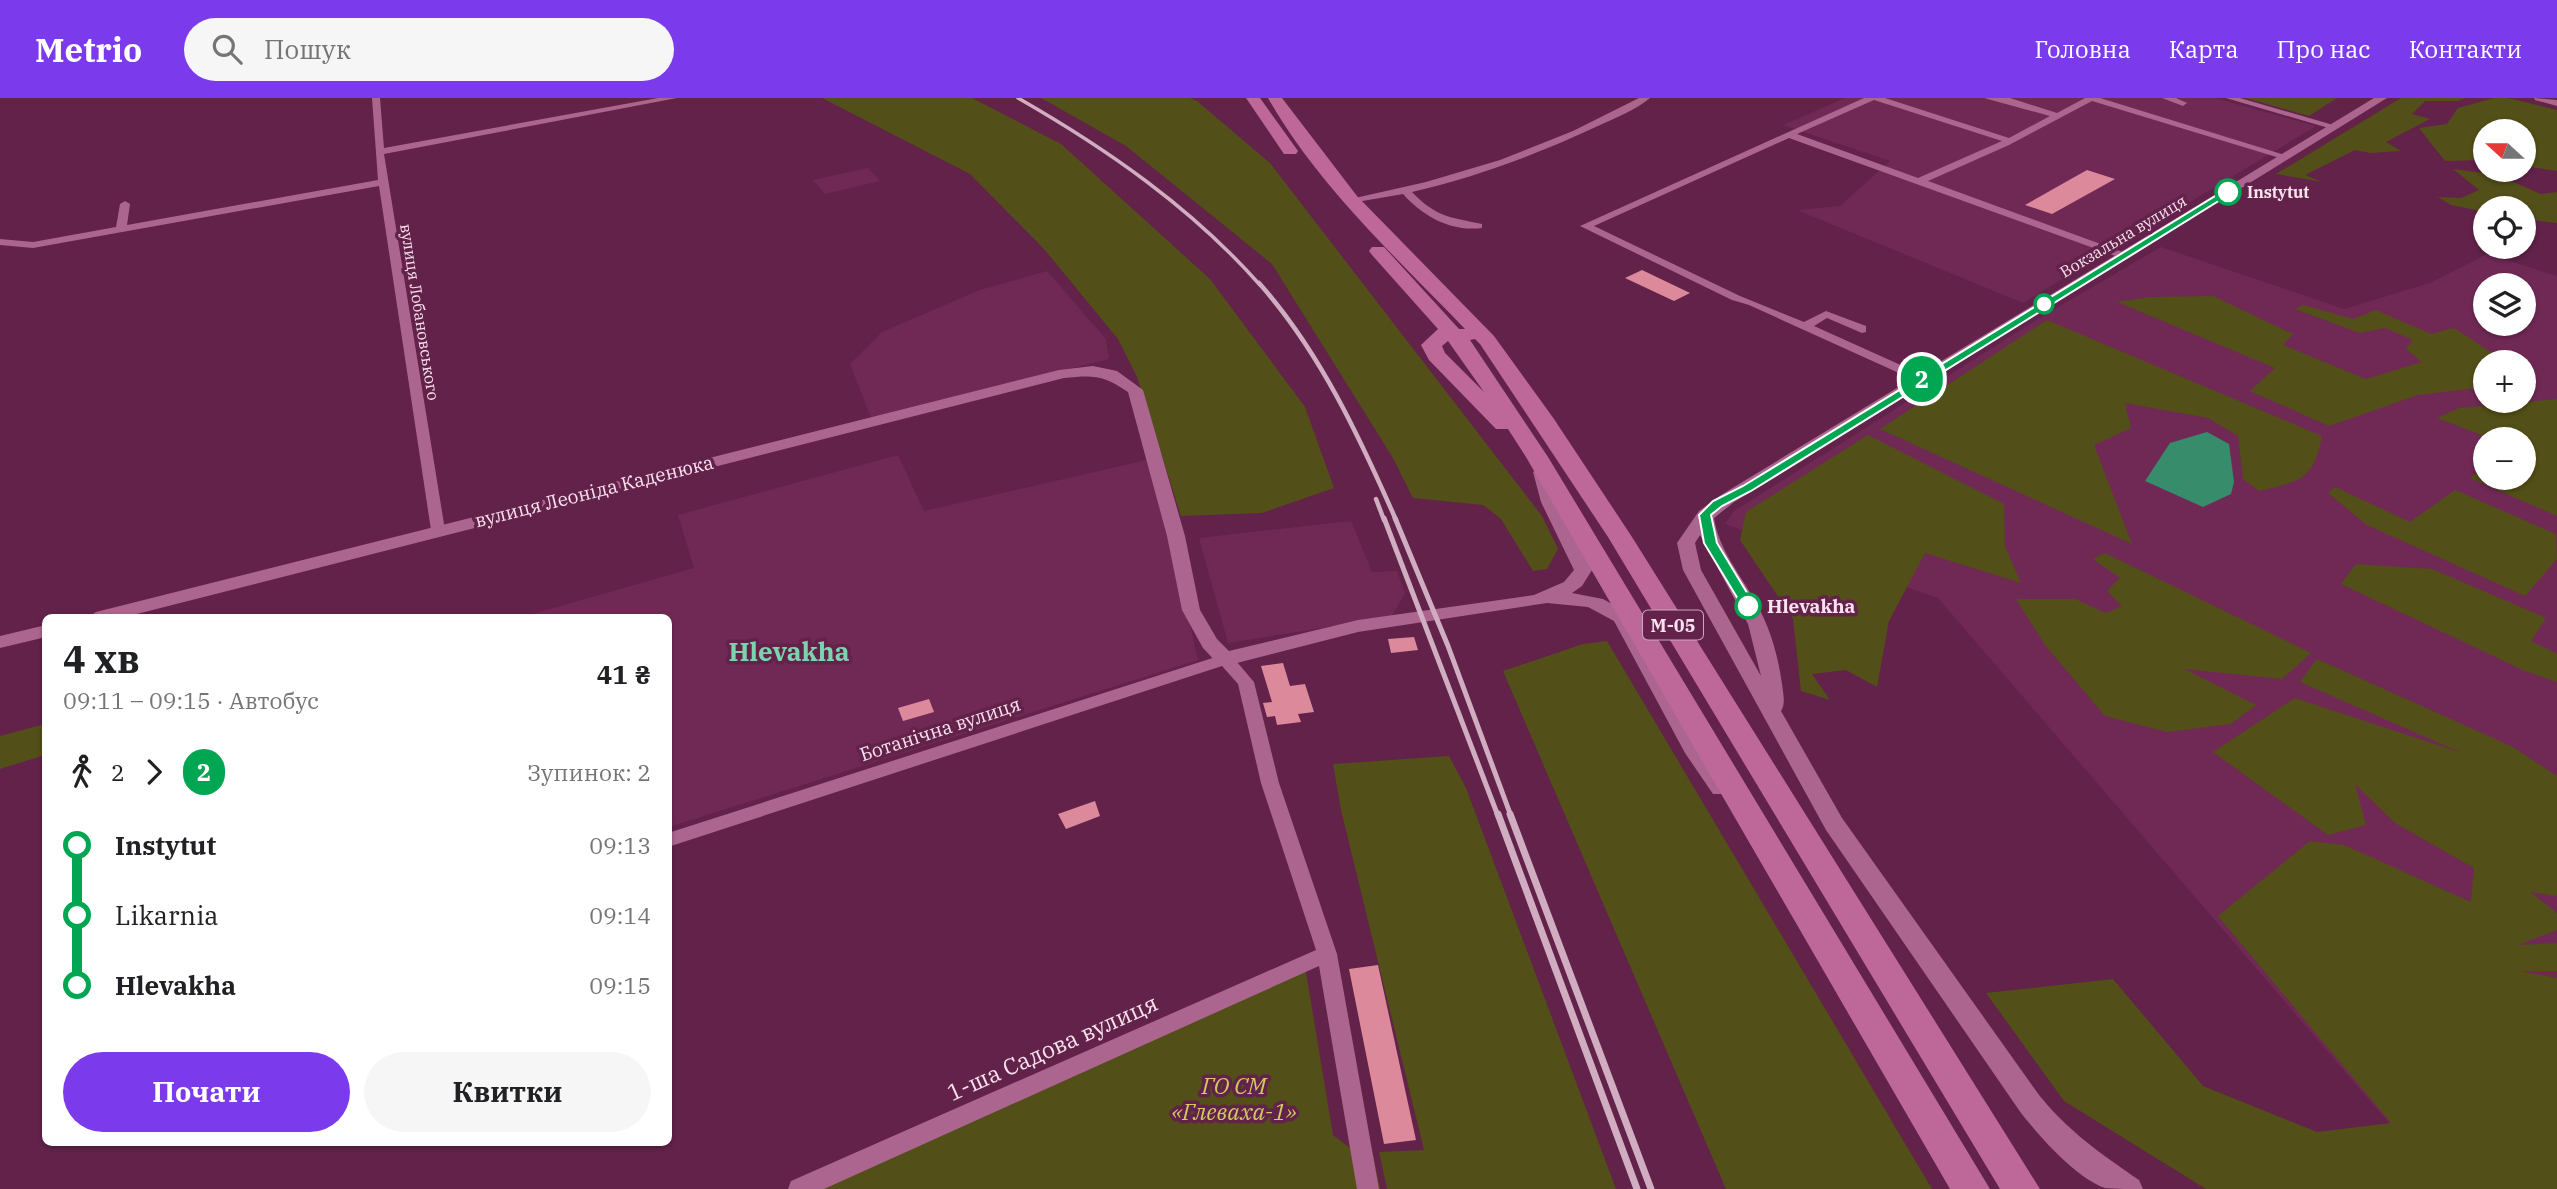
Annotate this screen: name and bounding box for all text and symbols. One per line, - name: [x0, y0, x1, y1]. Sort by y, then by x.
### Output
- search box: [184, 18, 674, 81]
- text: Metrio: [35, 28, 142, 71]
- icon: search: [208, 30, 246, 68]
- text: Пошук: [264, 32, 351, 66]
- text: Головна: [2035, 33, 2131, 65]
- text: Карта: [2169, 33, 2238, 65]
- text: Про нас: [2276, 33, 2371, 65]
- text: Контакти: [2409, 33, 2522, 65]
- north arrow: [2473, 119, 2536, 182]
- map controls: [2473, 119, 2536, 490]
- marker: Instytut: [2215, 179, 2241, 205]
- place label: Instytut: [2247, 182, 2309, 202]
- street label: Вокзальна вулиця: [2056, 190, 2190, 282]
- button: locate: [2473, 196, 2536, 259]
- street label: вулиця Лобановського: [396, 222, 444, 402]
- button: layers: [2473, 273, 2536, 336]
- unlabelled marker: [2034, 294, 2054, 314]
- button: +: [2473, 350, 2536, 413]
- line badge: 2: [1899, 356, 1945, 402]
- text: 2: [1915, 363, 1929, 395]
- button: −: [2473, 427, 2536, 490]
- street label: вулиця Леоніда Каденюка: [472, 450, 716, 532]
- marker: Hlevakha: [1735, 593, 1761, 619]
- place label: Hlevakha: [1767, 594, 1856, 618]
- road number: М-05: [1643, 610, 1703, 640]
- text: 4 хв: [63, 634, 140, 683]
- district label: Hlevakha: [728, 634, 850, 668]
- text: 41 ₴: [597, 657, 651, 691]
- text: 09:11 – 09:15 · Автобус: [63, 685, 319, 715]
- street label: Ботанічна вулиця: [857, 692, 1023, 766]
- icon: walk: [63, 753, 101, 791]
- icon: forward: [135, 753, 173, 791]
- text: 2: [197, 756, 211, 788]
- text: 2: [111, 757, 125, 787]
- text: Зупинок: 2: [527, 757, 651, 787]
- text: Instytut: [115, 828, 216, 862]
- text: 09:13: [589, 830, 651, 860]
- text: Likarnia: [115, 898, 219, 932]
- text: 09:14: [589, 900, 651, 930]
- text: Hlevakha: [115, 968, 236, 1002]
- text: 09:15: [589, 970, 651, 1000]
- street label: 1-ша Садова вулиця: [942, 987, 1162, 1107]
- button: Почати: [63, 1052, 350, 1132]
- button: Квитки: [364, 1052, 651, 1132]
- park label: ГО СМ «Глеваха-1»: [1171, 1070, 1297, 1126]

